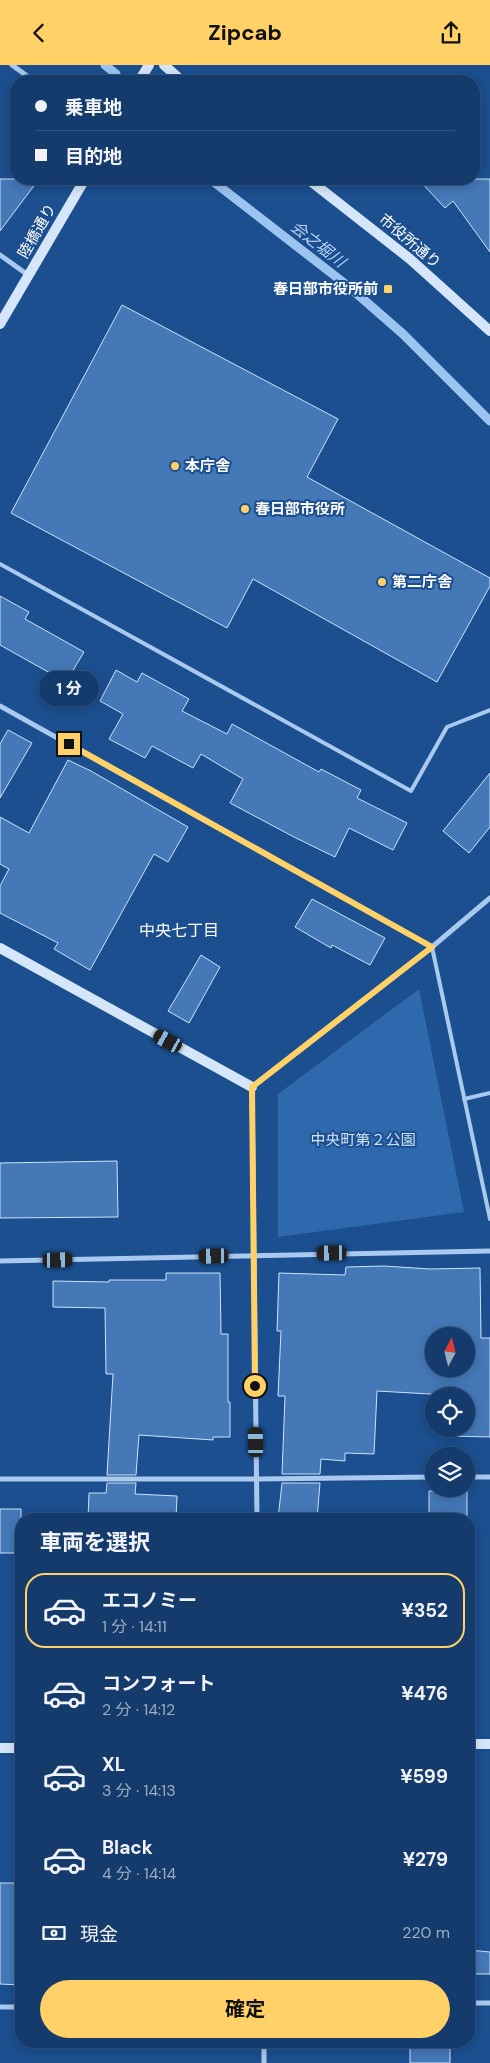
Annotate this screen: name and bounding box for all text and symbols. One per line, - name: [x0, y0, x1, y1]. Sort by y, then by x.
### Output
- text: Zipcab: [208, 18, 282, 47]
- icon: back: [25, 19, 53, 47]
- icon: share: [437, 19, 465, 47]
- text: 乗車地: [65, 95, 122, 120]
- text: 目的地: [65, 144, 122, 169]
- street label: 陸橋通り: [13, 200, 61, 262]
- street label: 市役所通り: [375, 209, 445, 273]
- water label: 会之堀川: [286, 216, 351, 273]
- place label: 春日部市役所前: [273, 279, 378, 299]
- marker: 春日部市役所前: [382, 283, 394, 295]
- place label: 本庁舎: [185, 456, 231, 476]
- marker: 本庁舎: [169, 460, 181, 472]
- place label: 春日部市役所: [255, 499, 345, 519]
- marker: 春日部市役所: [239, 503, 251, 515]
- place label: 第二庁舎: [392, 572, 453, 592]
- marker: 第二庁舎: [376, 576, 388, 588]
- callout: 1 分: [39, 671, 99, 707]
- text: 1 分: [56, 678, 82, 699]
- route end: [58, 733, 80, 755]
- district label: 中央七丁目: [139, 920, 219, 941]
- car: [151, 1027, 184, 1055]
- park label: 中央町第２公園: [310, 1130, 416, 1150]
- car: [316, 1245, 347, 1261]
- car: [198, 1248, 229, 1264]
- car: [42, 1252, 73, 1268]
- north arrow: [425, 1327, 475, 1377]
- map controls: [425, 1327, 475, 1497]
- route start: [244, 1375, 266, 1397]
- button: locate: [425, 1387, 475, 1437]
- car: [248, 1427, 263, 1457]
- button: layers: [425, 1447, 475, 1497]
- text: 車両を選択: [40, 1528, 150, 1557]
- icon: car: [42, 1588, 87, 1633]
- text: エコノミー: [102, 1588, 197, 1613]
- text: ¥352: [402, 1598, 448, 1623]
- text: 1 分 · 14:11: [102, 1616, 167, 1637]
- icon: car: [42, 1671, 87, 1716]
- text: コンフォート: [102, 1671, 215, 1696]
- text: ¥476: [401, 1681, 448, 1706]
- text: 2 分 · 14:12: [102, 1699, 175, 1720]
- text: XL: [102, 1752, 125, 1777]
- icon: car: [42, 1754, 87, 1799]
- text: ¥599: [400, 1764, 448, 1789]
- text: 3 分 · 14:13: [102, 1780, 176, 1801]
- text: Black: [102, 1835, 153, 1860]
- icon: car: [42, 1837, 87, 1882]
- text: ¥279: [403, 1847, 448, 1872]
- text: 4 分 · 14:14: [102, 1863, 176, 1884]
- icon: cash: [40, 1919, 68, 1947]
- text: 現金: [80, 1922, 118, 1947]
- text: 220 m: [402, 1922, 450, 1943]
- button: 確定: [40, 1980, 450, 2038]

